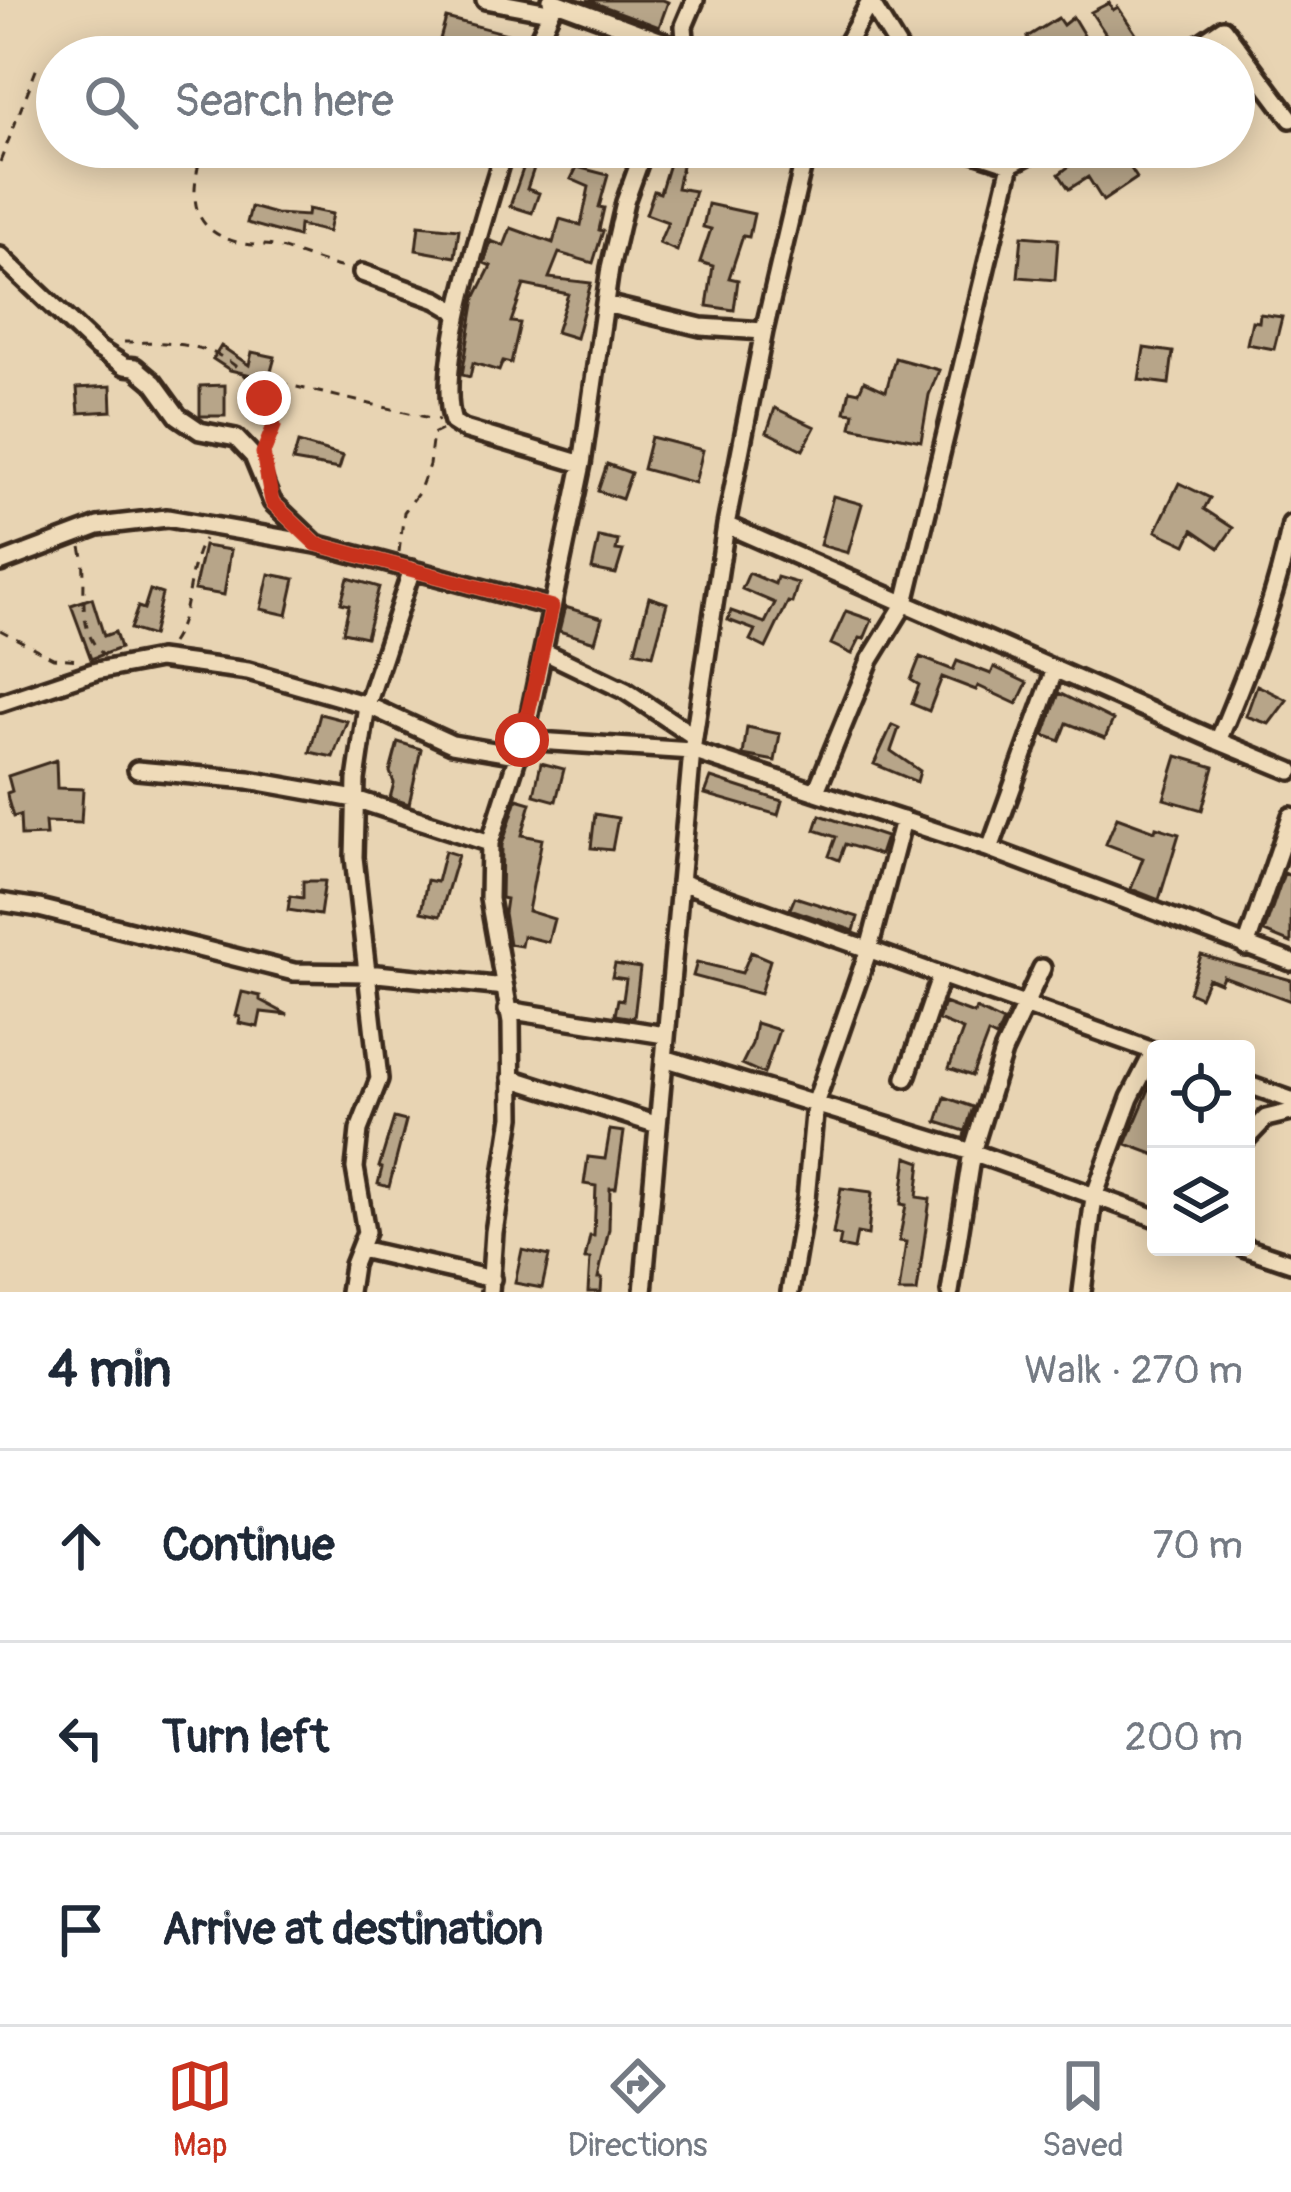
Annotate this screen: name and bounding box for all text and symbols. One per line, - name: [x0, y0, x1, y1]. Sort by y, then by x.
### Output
- search box: [36, 36, 1255, 168]
- icon: search: [78, 69, 144, 135]
- text: Search here: [174, 74, 394, 130]
- route end: [237, 371, 291, 425]
- route start: [495, 713, 549, 767]
- map controls: [1147, 1040, 1255, 1256]
- button: locate: [1147, 1040, 1255, 1148]
- button: layers: [1147, 1148, 1255, 1256]
- text: 4 min: [48, 1338, 171, 1402]
- text: Walk · 270 m: [1024, 1346, 1243, 1395]
- icon: ahead: [48, 1513, 114, 1579]
- text: Continue: [162, 1518, 335, 1574]
- text: 70 m: [1153, 1521, 1243, 1570]
- icon: left: [48, 1705, 114, 1771]
- text: Turn left: [162, 1710, 329, 1766]
- text: 200 m: [1125, 1713, 1243, 1762]
- icon: arrive: [48, 1897, 114, 1963]
- text: Arrive at destination: [162, 1902, 543, 1958]
- tab: Map: [167, 2053, 233, 2166]
- tab: Directions: [568, 2053, 708, 2166]
- tab: Saved: [1042, 2053, 1124, 2166]

